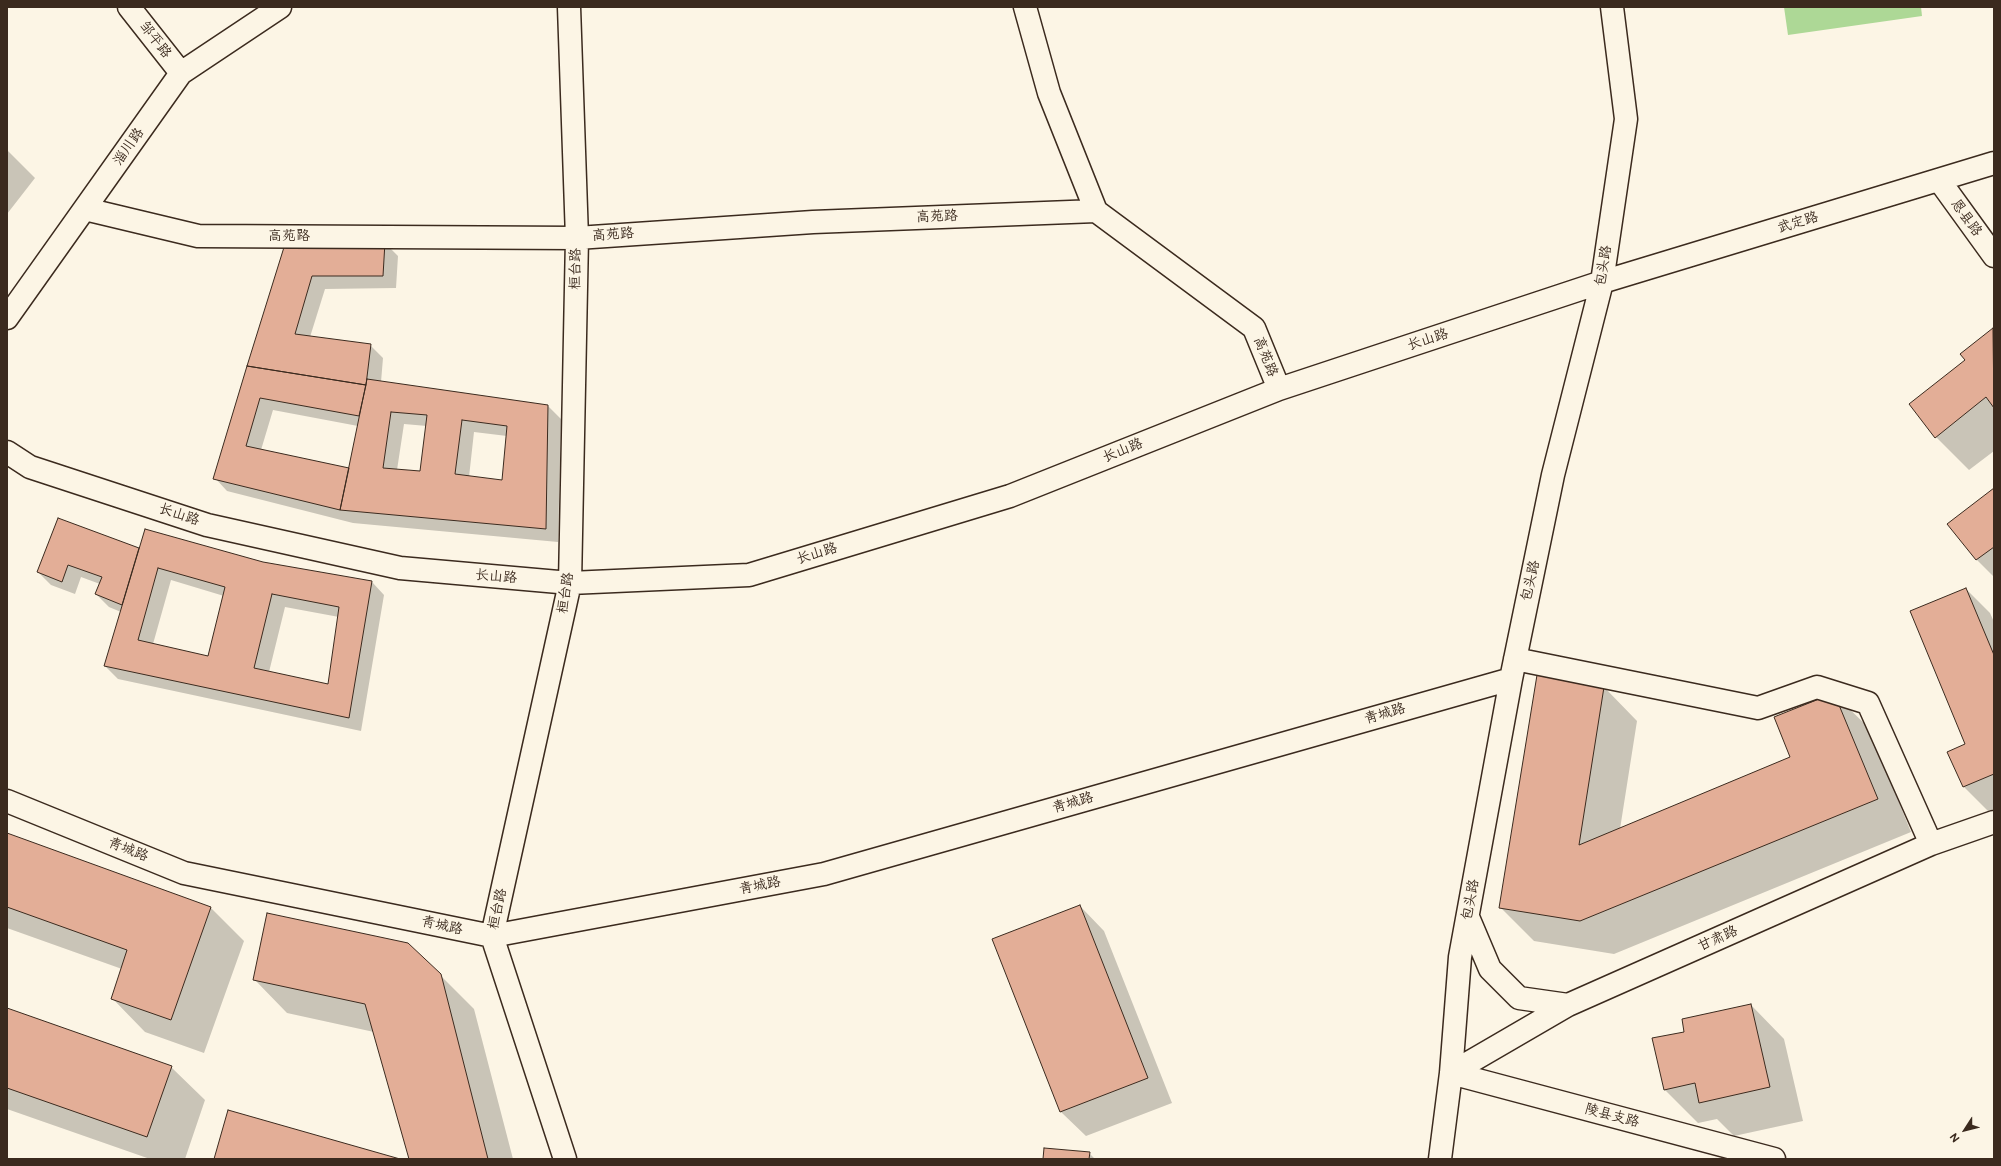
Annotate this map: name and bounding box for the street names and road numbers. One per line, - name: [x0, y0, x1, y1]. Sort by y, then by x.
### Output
- street label: 邹平路: [135, 18, 175, 62]
- street label: 淄川路: [110, 125, 148, 169]
- street label: 恩县路: [1947, 196, 1985, 240]
- street label: 高苑路: [916, 208, 958, 226]
- street label: 武定路: [1775, 209, 1821, 237]
- street label: 高苑路: [591, 225, 635, 245]
- street label: 高苑路: [268, 228, 310, 244]
- street label: 包头路: [1592, 244, 1616, 288]
- street label: 桓台路: [567, 248, 585, 290]
- street label: 长山路: [1405, 326, 1451, 354]
- street label: 高苑路: [1249, 334, 1281, 380]
- street label: 长山路: [1100, 435, 1146, 467]
- street label: 长山路: [156, 501, 202, 529]
- street label: 长山路: [794, 540, 840, 568]
- street label: 包头路: [1518, 559, 1544, 603]
- street label: 长山路: [474, 567, 518, 587]
- street label: 桓台路: [554, 571, 578, 615]
- street label: 青城路: [1362, 700, 1408, 728]
- street label: 青城路: [1050, 789, 1096, 817]
- street label: 青城路: [105, 834, 151, 866]
- street label: 青城路: [738, 874, 782, 898]
- street label: 包头路: [1459, 878, 1483, 922]
- street label: 桓台路: [485, 887, 511, 931]
- street label: 青城路: [420, 913, 464, 939]
- street label: 甘肃路: [1695, 923, 1741, 955]
- street label: 陵县支路: [1583, 1101, 1641, 1131]

